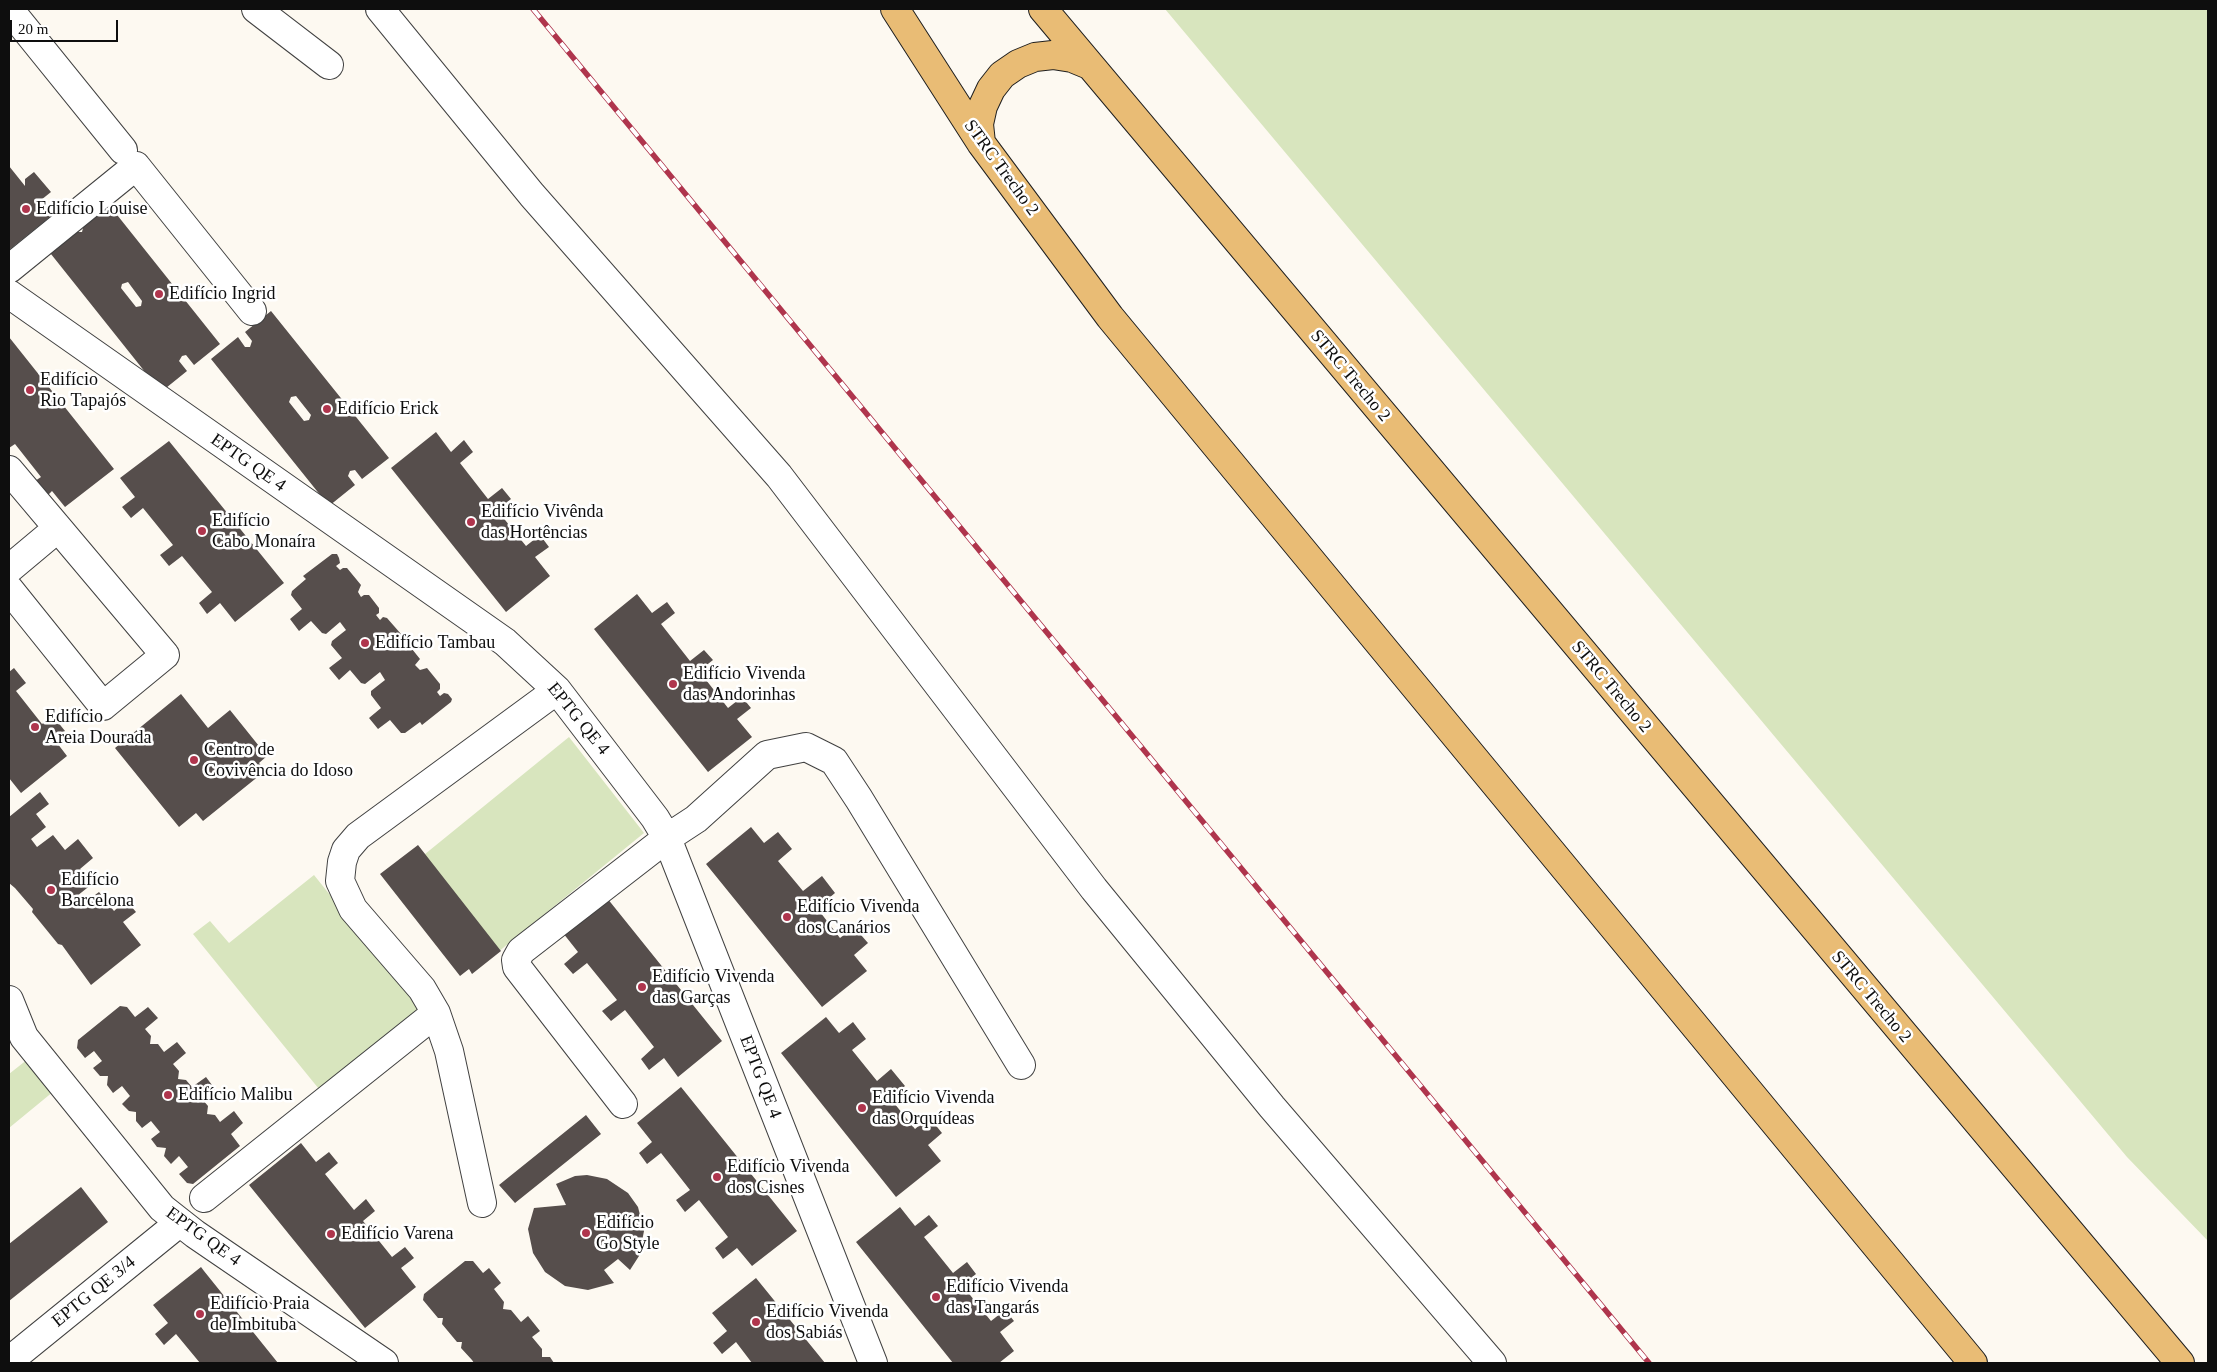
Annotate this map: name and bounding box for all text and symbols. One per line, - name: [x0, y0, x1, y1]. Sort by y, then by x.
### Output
- scale bar: [12, 10, 120, 42]
- text: 20 m: [18, 21, 48, 37]
- street label: STRC Trecho 2: [959, 116, 1043, 220]
- place label: Edifício Louise: [36, 198, 147, 220]
- marker: Edifício Louise: [20, 203, 32, 215]
- place label: Edifício Ingrid: [169, 283, 275, 305]
- marker: Edifício Ingrid: [153, 288, 165, 300]
- street label: STRC Trecho 2: [1305, 326, 1395, 426]
- place label: Edifício Rio Tapajós: [40, 369, 126, 412]
- marker: Edifício Rio Tapajós: [24, 384, 36, 396]
- place label: Edifício Erick: [337, 398, 438, 420]
- marker: Edifício Erick: [321, 403, 333, 415]
- street label: EPTG QE 4: [206, 429, 290, 497]
- place label: Edifício Vivênda das Hortências: [481, 501, 603, 544]
- place label: Edifício Cabo Monaíra: [212, 510, 315, 552]
- marker: Edifício Vivênda das Hortências: [465, 516, 477, 528]
- marker: Edifício Cabo Monaíra: [196, 525, 208, 537]
- place label: Edifício Tambau: [375, 632, 495, 654]
- marker: Edifício Tambau: [359, 637, 371, 649]
- street label: STRC Trecho 2: [1566, 637, 1656, 737]
- place label: Edifício Vivenda das Andorinhas: [683, 663, 805, 706]
- street label: EPTG QE 4: [542, 678, 614, 760]
- marker: Edifício Vivenda das Andorinhas: [667, 678, 679, 690]
- place label: Edifício Areia Dourada: [45, 706, 151, 749]
- marker: Edifício Areia Dourada: [29, 721, 41, 733]
- place label: Centro de Covivência do Idoso: [204, 739, 353, 782]
- marker: Centro de Covivência do Idoso: [188, 754, 200, 766]
- place label: Edifício Barcelona: [61, 869, 134, 912]
- marker: Edifício Barcelona: [45, 884, 57, 896]
- place label: Edifício Vivenda dos Canários: [797, 896, 919, 939]
- marker: Edifício Vivenda dos Canários: [781, 911, 793, 923]
- street label: STRC Trecho 2: [1826, 947, 1916, 1047]
- place label: Edifício Vivenda das Garças: [652, 966, 774, 1009]
- marker: Edifício Vivenda das Garças: [636, 981, 648, 993]
- street label: EPTG QE 4: [734, 1033, 786, 1121]
- place label: Edifício Malibu: [178, 1084, 292, 1106]
- place label: Edifício Vivenda das Orquídeas: [872, 1087, 994, 1130]
- marker: Edifício Malibu: [162, 1089, 174, 1101]
- marker: Edifício Vivenda das Orquídeas: [856, 1102, 868, 1114]
- place label: Edifício Vivenda dos Cisnes: [727, 1156, 849, 1198]
- marker: Edifício Vivenda dos Cisnes: [711, 1171, 723, 1183]
- street label: EPTG QE 4: [161, 1203, 245, 1271]
- place label: Edifício Go Style: [596, 1212, 660, 1254]
- place label: Edifício Varena: [341, 1223, 453, 1245]
- marker: Edifício Go Style: [580, 1227, 592, 1239]
- marker: Edifício Varena: [325, 1228, 337, 1240]
- street label: EPTG QE 3/4: [48, 1252, 140, 1332]
- place label: Edifício Vivenda das Tangarás: [946, 1276, 1068, 1318]
- marker: Edifício Vivenda das Tangarás: [930, 1291, 942, 1303]
- place label: Edifício Praia de Imbituba: [210, 1293, 309, 1336]
- place label: Edifício Vivenda dos Sabiás: [766, 1301, 888, 1344]
- marker: Edifício Praia de Imbituba: [194, 1308, 206, 1320]
- marker: Edifício Vivenda dos Sabiás: [750, 1316, 762, 1328]

